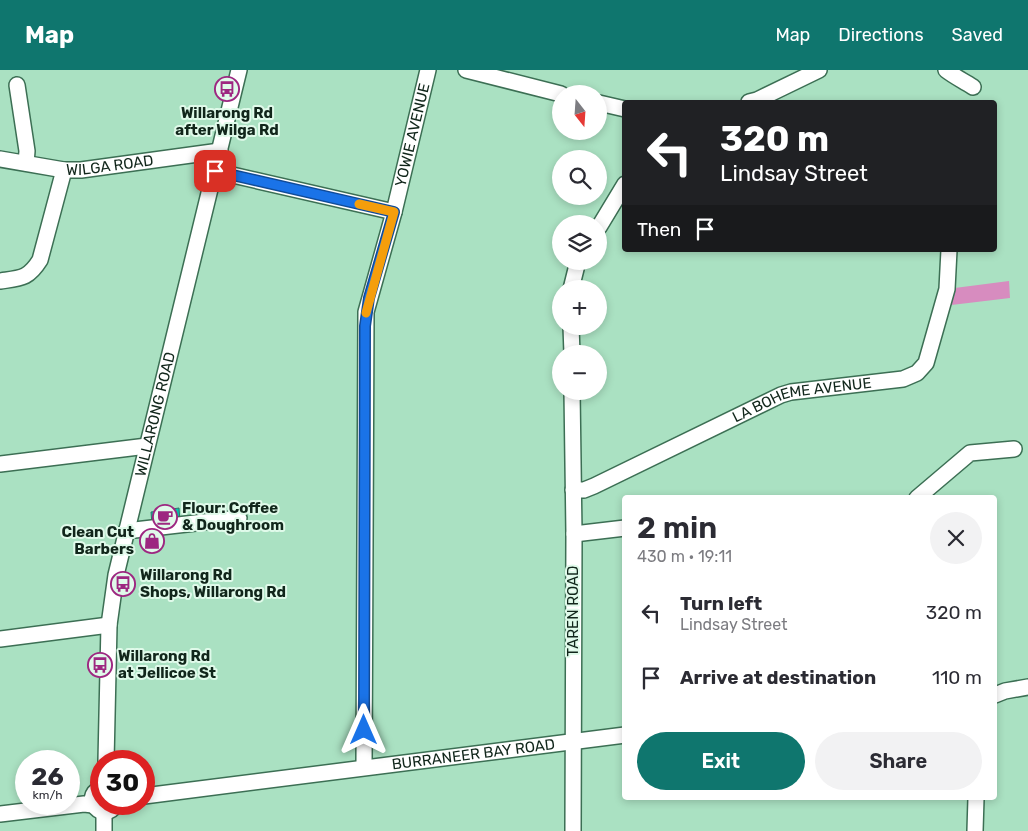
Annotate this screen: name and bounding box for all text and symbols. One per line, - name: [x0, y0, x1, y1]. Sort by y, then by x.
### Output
- text: Map: [25, 21, 74, 49]
- text: Map: [775, 24, 810, 46]
- text: Directions: [838, 24, 924, 46]
- text: Saved: [952, 24, 1003, 46]
- bus stop icon: Willarong Rd after Wilga Rd: [214, 76, 240, 102]
- street label: YOWIE AVENUE: [391, 81, 434, 189]
- north arrow: [552, 85, 608, 140]
- map controls: [552, 85, 607, 400]
- place label: Willarong Rd after Wilga Rd: [175, 104, 279, 139]
- text: 320 m: [720, 118, 829, 160]
- icon: left: [637, 120, 702, 185]
- pin: [194, 150, 236, 192]
- button: search: [552, 150, 607, 205]
- street label: WILGA ROAD: [66, 151, 155, 179]
- icon: arrive: [201, 157, 229, 185]
- text: Lindsay Street: [720, 160, 868, 187]
- button: layers: [552, 215, 607, 270]
- icon: arrive: [691, 215, 719, 243]
- text: Then: [637, 218, 681, 241]
- button: +: [552, 280, 607, 335]
- button: −: [552, 345, 607, 400]
- street label: WILLARONG ROAD: [131, 350, 179, 478]
- street label: LA BOHEME AVENUE: [729, 374, 873, 426]
- place label: Flour: Coffee & Doughroom: [182, 499, 284, 534]
- cafe icon: Flour: Coffee & Doughroom: [152, 504, 178, 530]
- text: 2 min: [637, 510, 717, 546]
- button: close: [930, 512, 982, 564]
- place label: Clean Cut Barbers: [61, 523, 134, 558]
- shop icon: Clean Cut Barbers: [139, 528, 165, 554]
- text: 430 m · 19:11: [637, 547, 732, 566]
- place label: Willarong Rd Shops, Willarong Rd: [140, 566, 286, 601]
- street label: TAREN ROAD: [564, 566, 582, 656]
- bus stop icon: Willarong Rd Shops, Willarong Rd: [110, 571, 136, 597]
- text: Turn left: [680, 592, 762, 615]
- icon: left: [637, 599, 665, 627]
- text: 320 m: [926, 601, 982, 624]
- text: Lindsay Street: [680, 615, 788, 634]
- place label: Willarong Rd at Jellicoe St: [118, 647, 216, 682]
- bus stop icon: Willarong Rd at Jellicoe St: [87, 652, 113, 678]
- icon: arrive: [637, 664, 665, 692]
- text: Arrive at destination: [680, 666, 876, 689]
- text: 110 m: [932, 666, 982, 689]
- position arrow: [337, 703, 389, 755]
- button: Exit: [637, 732, 805, 790]
- button: Share: [815, 732, 982, 790]
- street label: BURRANEER BAY ROAD: [391, 735, 556, 774]
- speed limit sign: 30: [90, 750, 155, 815]
- text: 26: [31, 762, 64, 791]
- text: km/h: [33, 788, 62, 802]

